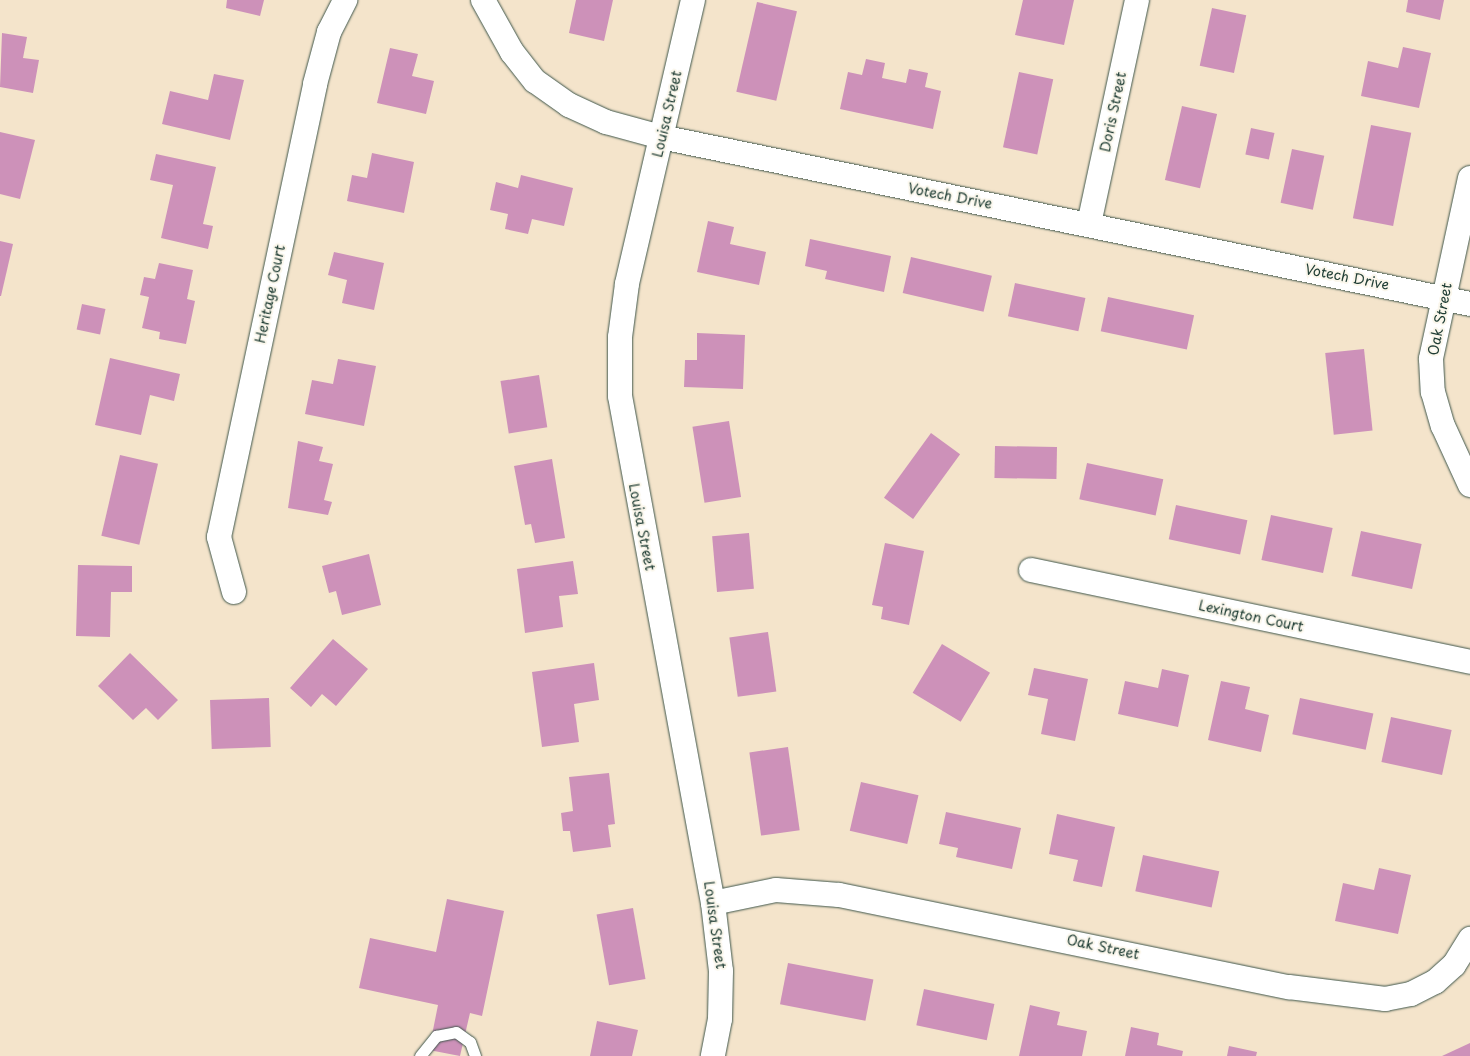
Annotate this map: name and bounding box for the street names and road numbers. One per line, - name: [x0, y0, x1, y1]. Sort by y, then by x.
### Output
- street label: Louisa Street: [649, 69, 685, 159]
- street label: Doris Street: [1096, 70, 1130, 154]
- street label: Votech Drive: [907, 180, 993, 212]
- street label: Heritage Court: [251, 243, 289, 345]
- street label: Votech Drive: [1304, 261, 1390, 293]
- street label: Oak Street: [1425, 281, 1455, 357]
- street label: Louisa Street: [625, 482, 659, 572]
- street label: Lexington Court: [1197, 597, 1305, 635]
- street label: Louisa Street: [700, 880, 730, 970]
- street label: Oak Street: [1065, 931, 1141, 963]

